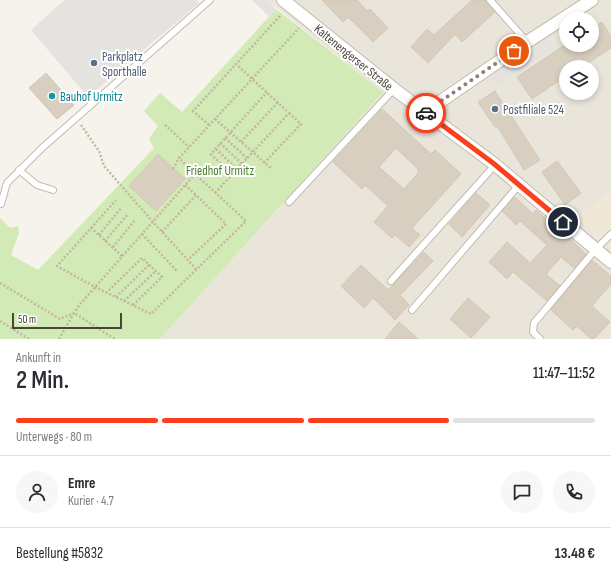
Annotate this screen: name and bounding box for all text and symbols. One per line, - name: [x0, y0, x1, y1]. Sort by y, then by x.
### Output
- map controls: [559, 12, 599, 100]
- button: locate: [559, 12, 599, 52]
- street label: Kaltenengerser Straße: [311, 21, 396, 95]
- pin: [497, 34, 531, 68]
- icon: bag: [503, 40, 525, 62]
- place label: Parkplatz Sporthalle: [102, 49, 147, 80]
- marker: Parkplatz Sporthalle: [89, 58, 99, 68]
- button: layers: [559, 60, 599, 100]
- place label: Bauhof Urmitz: [60, 89, 123, 105]
- marker: Bauhof Urmitz: [47, 91, 57, 101]
- courier: [406, 93, 446, 133]
- icon: car: [415, 102, 437, 124]
- place label: Postfiliale 524: [503, 102, 565, 118]
- marker: Postfiliale 524: [490, 104, 500, 114]
- park label: Friedhof Urmitz: [186, 163, 254, 179]
- pin: [546, 205, 580, 239]
- icon: home: [552, 211, 574, 233]
- scale bar: [12, 311, 122, 330]
- text: 50 m: [18, 313, 36, 326]
- text: Ankunft in: [16, 350, 61, 366]
- text: 11:47–11:52: [533, 364, 595, 383]
- text: 2 Min.: [16, 365, 69, 396]
- text: Unterwegs · 80 m: [16, 429, 92, 445]
- button: person: [16, 471, 58, 513]
- button: chat: [501, 471, 543, 513]
- button: phone: [553, 471, 595, 513]
- text: Emre: [68, 474, 95, 493]
- text: Kurier · 4.7: [68, 493, 114, 509]
- text: Bestellung #5832: [16, 544, 103, 563]
- text: 13.48 €: [555, 544, 595, 563]

